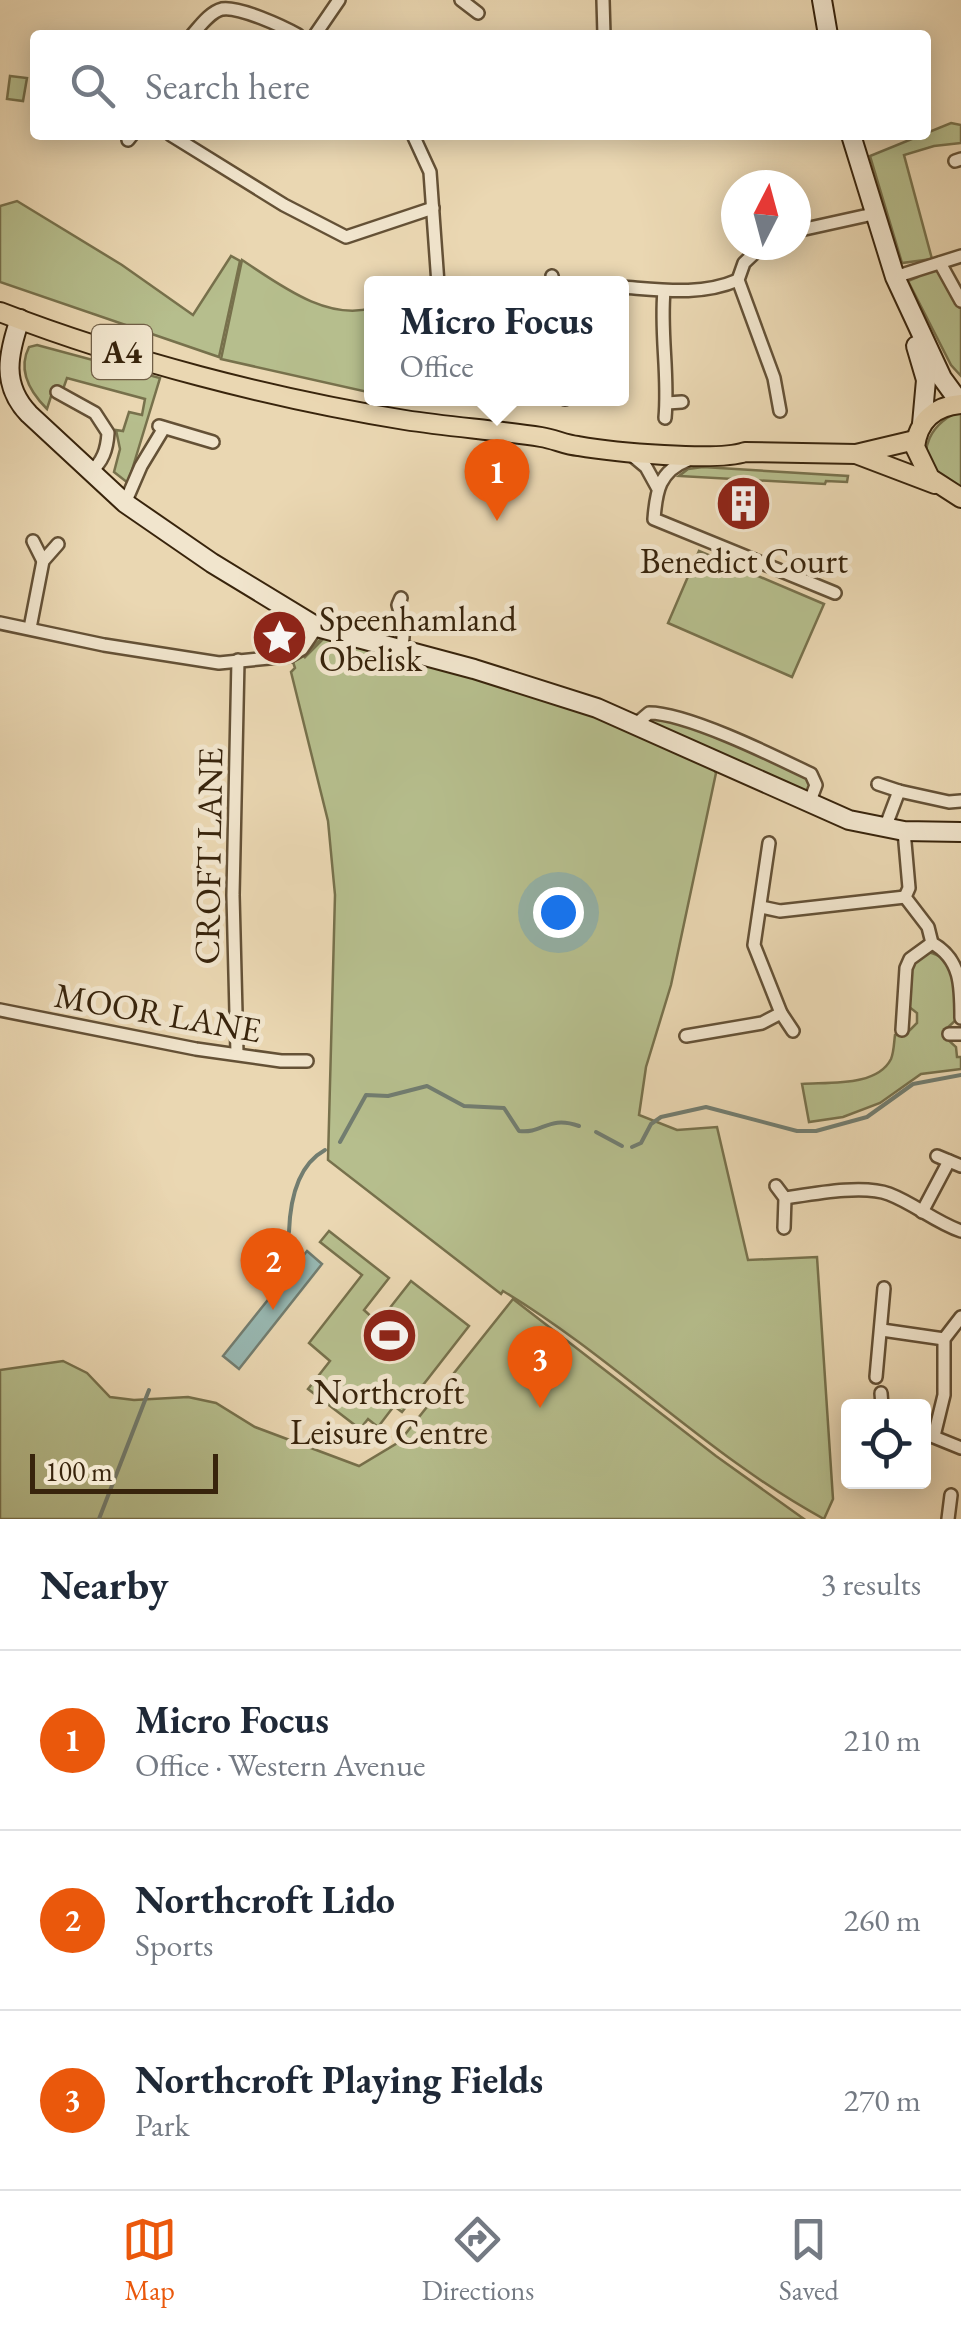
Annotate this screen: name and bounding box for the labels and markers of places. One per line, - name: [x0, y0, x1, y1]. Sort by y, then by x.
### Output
- pin: 1: [464, 438, 530, 521]
- building icon: Benedict Court: [714, 474, 774, 534]
- place label: Benedict Court: [640, 538, 848, 583]
- place label: Speenhamland Obelisk: [319, 596, 517, 681]
- place icon: Speenhamland Obelisk: [250, 608, 310, 668]
- pin: 2: [240, 1228, 306, 1310]
- sports icon: Northcroft Leisure Centre: [359, 1305, 419, 1365]
- pin: 3: [508, 1326, 572, 1408]
- place label: Northcroft Leisure Centre: [290, 1369, 488, 1454]

